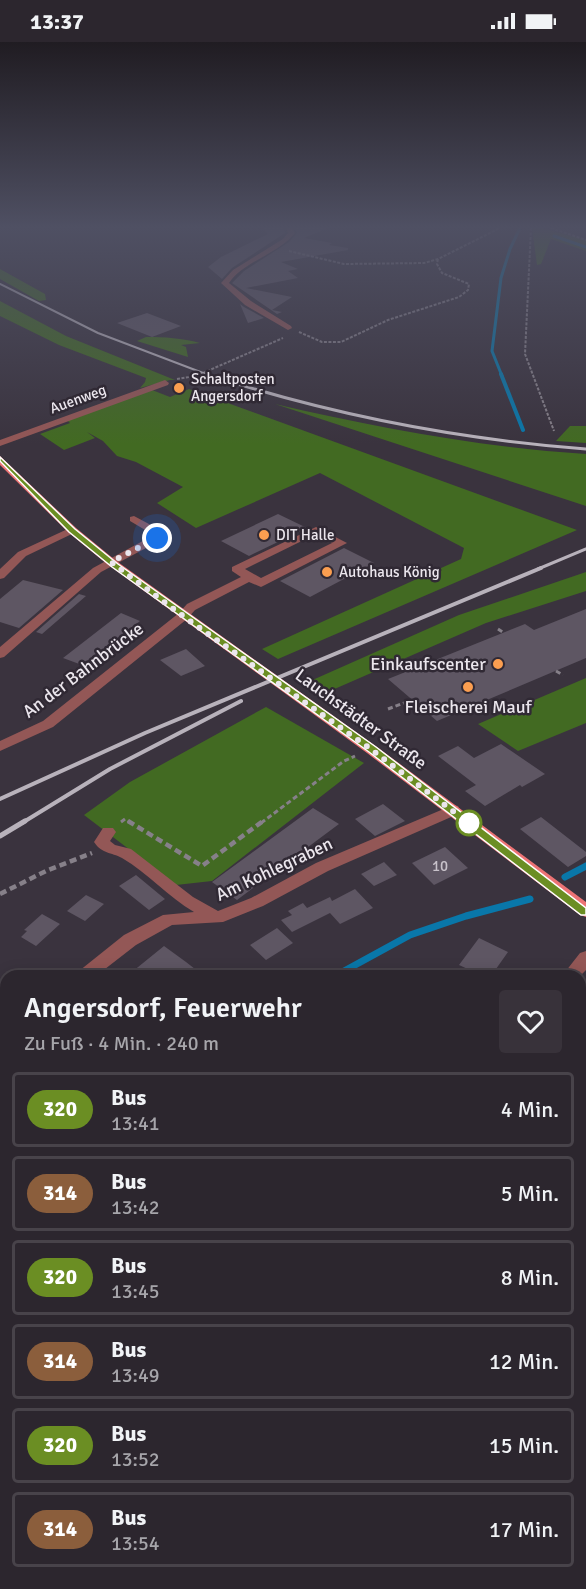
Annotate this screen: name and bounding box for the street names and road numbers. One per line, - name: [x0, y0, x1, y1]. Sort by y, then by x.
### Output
- street label: Auenweg: [47, 380, 109, 417]
- street label: An der Bahnbrücke: [18, 617, 148, 723]
- street label: Lauchstädter Straße: [291, 664, 431, 774]
- street label: Am Kohlegraben: [212, 832, 336, 906]

